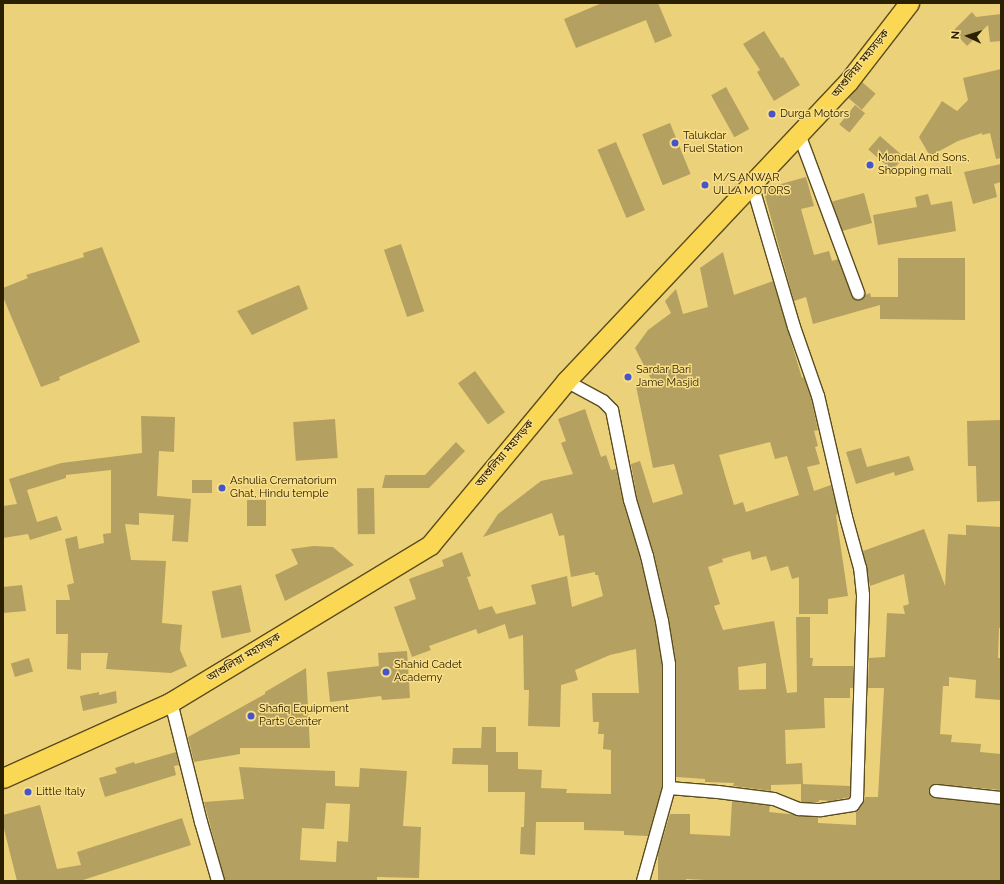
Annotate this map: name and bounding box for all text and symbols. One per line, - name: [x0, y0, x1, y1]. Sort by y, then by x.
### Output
- north arrow: [948, 16, 988, 56]
- street label: আশুলিয়া মহাসড়ক: [830, 27, 892, 101]
- text: N: [949, 30, 962, 40]
- place label: Durga Motors: [780, 107, 849, 121]
- marker: Durga Motors: [767, 109, 777, 119]
- place label: Talukdar Fuel Station: [683, 130, 743, 156]
- marker: Talukdar Fuel Station: [670, 138, 680, 148]
- place label: Mondal And Sons, Shopping mall: [878, 152, 970, 178]
- marker: Mondal And Sons, Shopping mall: [865, 160, 875, 170]
- place label: M/S.ANWAR ULLA MOTORS: [713, 172, 791, 198]
- marker: M/S.ANWAR ULLA MOTORS: [700, 180, 710, 190]
- place label: Sardar Bari Jame Masjid: [636, 364, 699, 390]
- marker: Sardar Bari Jame Masjid: [623, 372, 633, 382]
- street label: আশুলিয়া মহাসড়ক: [473, 418, 537, 490]
- place label: Ashulia Crematorium Ghat, Hindu temple: [230, 475, 337, 501]
- marker: Ashulia Crematorium Ghat, Hindu temple: [217, 483, 227, 493]
- street label: আশুলিয়া মহাসড়ক: [205, 631, 283, 685]
- place label: Shahid Cadet Academy: [394, 659, 462, 685]
- marker: Shahid Cadet Academy: [381, 667, 391, 677]
- place label: Shafiq Equipment Parts Center: [259, 703, 349, 729]
- marker: Shafiq Equipment Parts Center: [246, 711, 256, 721]
- place label: Little Italy: [36, 785, 86, 799]
- marker: Little Italy: [23, 787, 33, 797]

